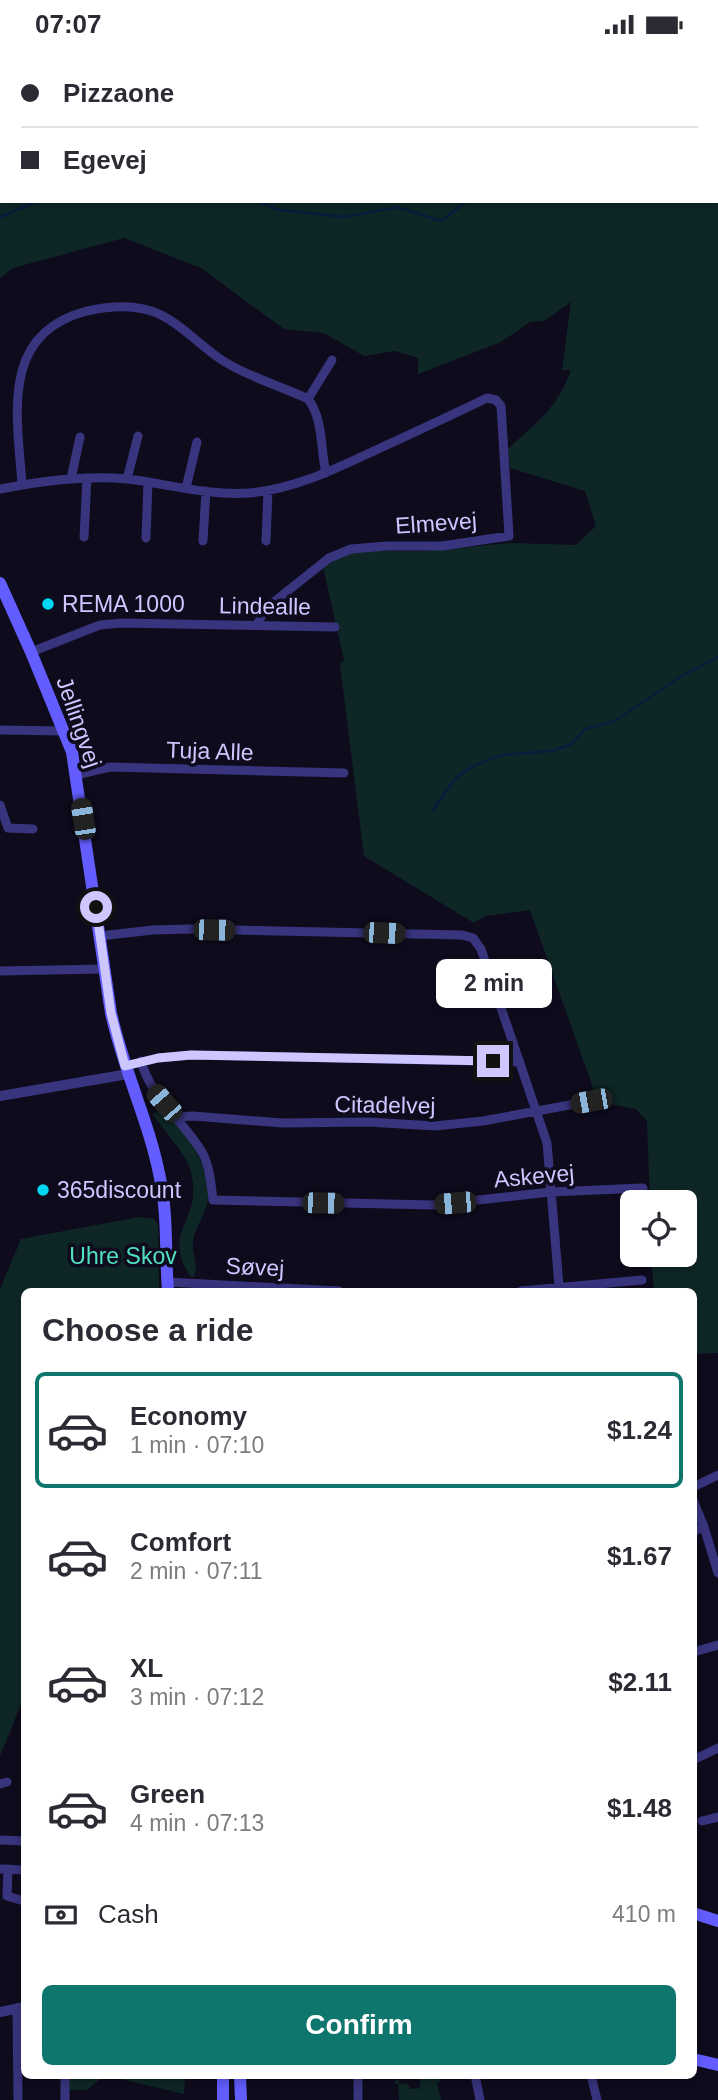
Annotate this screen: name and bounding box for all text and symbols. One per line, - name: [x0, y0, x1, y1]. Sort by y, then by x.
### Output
- text: 07:07: [35, 9, 102, 39]
- text: Pizzaone: [63, 78, 174, 108]
- text: Egevej: [63, 145, 147, 175]
- street label: Elmevej: [394, 507, 478, 539]
- place label: REMA 1000: [62, 591, 185, 617]
- street label: Lindealle: [219, 592, 311, 620]
- marker: REMA 1000: [40, 596, 56, 612]
- street label: Jellingvej: [51, 673, 107, 771]
- street label: Tuja Alle: [166, 736, 254, 766]
- car: [70, 797, 97, 841]
- route start: [80, 891, 112, 923]
- car: [193, 919, 236, 941]
- car: [363, 922, 406, 944]
- callout: 2 min: [435, 960, 551, 1009]
- text: 2 min: [464, 970, 524, 996]
- route end: [477, 1045, 509, 1077]
- car: [143, 1080, 186, 1126]
- car: [569, 1087, 614, 1115]
- street label: Citadelvej: [334, 1091, 436, 1119]
- street label: Askevej: [493, 1160, 575, 1192]
- place label: 365discount: [57, 1177, 182, 1203]
- marker: 365discount: [35, 1182, 51, 1198]
- map controls: [620, 1190, 697, 1267]
- button: locate: [620, 1190, 697, 1267]
- car: [434, 1191, 477, 1215]
- car: [302, 1192, 345, 1214]
- park label: Uhre Skov: [69, 1243, 177, 1269]
- street label: Søvej: [225, 1252, 285, 1282]
- text: Choose a ride: [42, 1312, 254, 1348]
- icon: car: [46, 1399, 109, 1462]
- text: Economy: [130, 1401, 247, 1431]
- text: $1.24: [607, 1415, 672, 1445]
- text: 1 min · 07:10: [130, 1432, 264, 1458]
- icon: car: [46, 1525, 109, 1588]
- text: Comfort: [130, 1527, 231, 1557]
- text: $1.67: [607, 1541, 672, 1571]
- text: 2 min · 07:11: [130, 1558, 263, 1584]
- icon: car: [46, 1651, 109, 1714]
- text: XL: [130, 1653, 163, 1683]
- text: $2.11: [608, 1667, 672, 1697]
- text: 3 min · 07:12: [130, 1684, 264, 1710]
- icon: car: [46, 1777, 109, 1840]
- text: Green: [130, 1779, 205, 1809]
- text: $1.48: [607, 1793, 672, 1823]
- text: 4 min · 07:13: [130, 1810, 264, 1836]
- icon: cash: [42, 1896, 80, 1934]
- text: Cash: [98, 1899, 159, 1929]
- text: 410 m: [612, 1901, 676, 1927]
- button: Confirm: [42, 1985, 676, 2065]

